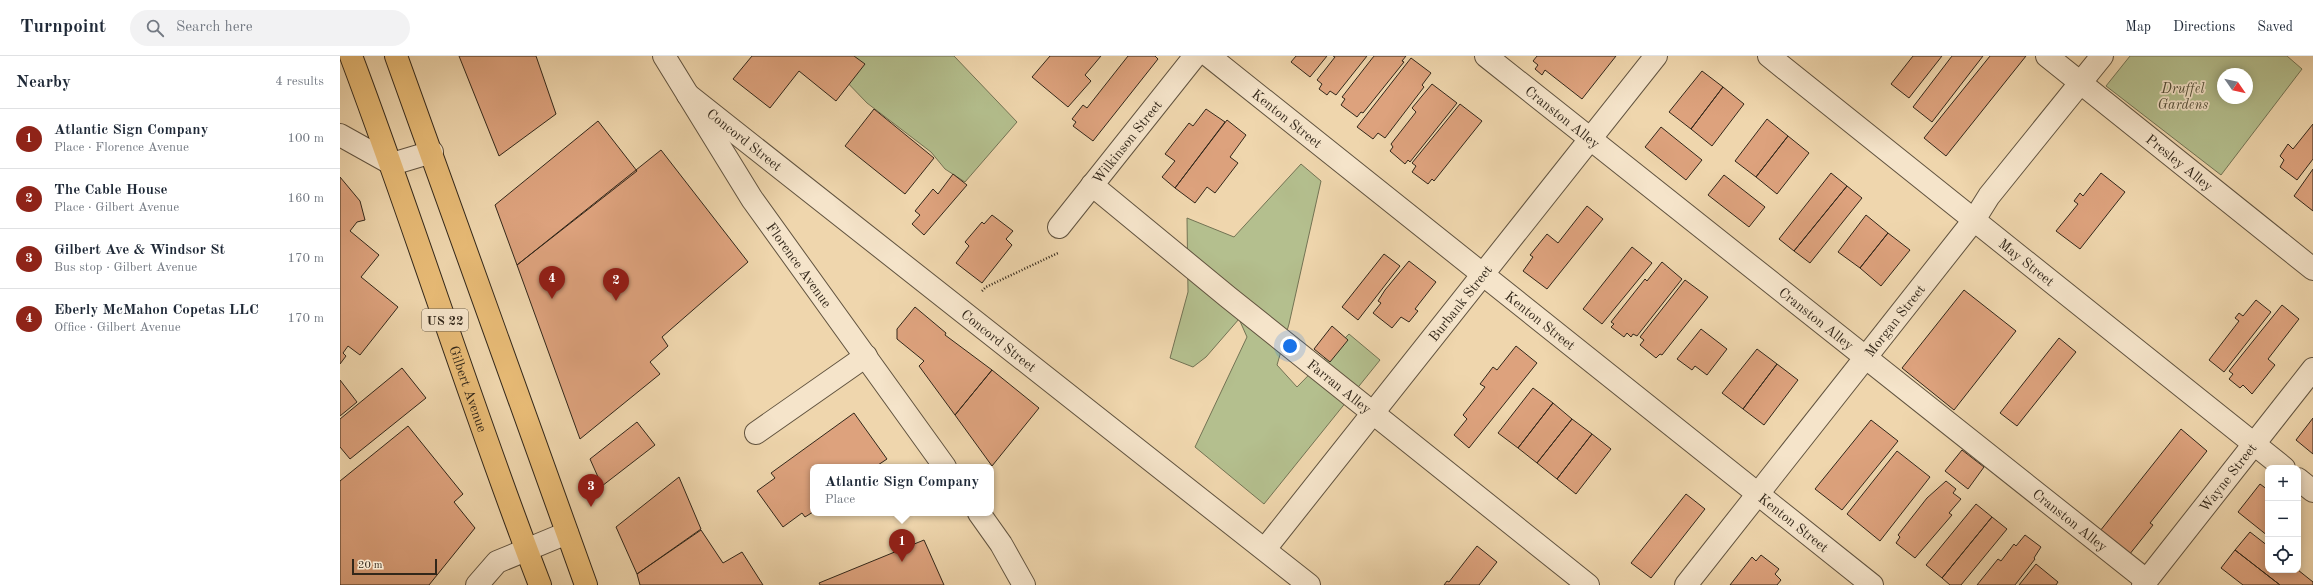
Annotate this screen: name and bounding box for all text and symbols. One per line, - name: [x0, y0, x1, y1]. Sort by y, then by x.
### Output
- search box: [130, 10, 410, 46]
- icon: search: [144, 17, 166, 39]
- text: Turnpoint: [20, 18, 106, 37]
- text: Search here: [176, 20, 253, 35]
- text: Map: [2125, 20, 2151, 34]
- text: Directions: [2173, 20, 2235, 34]
- text: Saved: [2257, 20, 2293, 34]
- north arrow: [2217, 68, 2253, 104]
- text: Nearby: [16, 74, 71, 91]
- text: 4 results: [275, 75, 324, 88]
- park label: Druffel Gardens: [2158, 82, 2209, 112]
- street label: Cranston Alley: [1522, 84, 1603, 152]
- street label: Kenton Street: [1249, 87, 1324, 151]
- street label: Wilkinson Street: [1090, 98, 1165, 187]
- street label: Concord Street: [704, 107, 784, 174]
- text: Atlantic Sign Company: [54, 123, 209, 138]
- text: 1: [25, 132, 33, 145]
- text: 100 m: [287, 132, 324, 145]
- street label: Presley Alley: [2143, 132, 2216, 194]
- text: Place · Florence Avenue: [54, 141, 189, 154]
- text: The Cable House: [54, 183, 167, 198]
- text: 2: [25, 192, 33, 205]
- text: 160 m: [287, 192, 324, 205]
- text: Place · Gilbert Avenue: [54, 201, 179, 214]
- street label: Florence Avenue: [763, 220, 834, 310]
- street label: May Street: [1996, 237, 2057, 289]
- text: Gilbert Ave & Windsor St: [54, 243, 225, 258]
- text: 3: [25, 252, 33, 265]
- text: 170 m: [287, 252, 324, 265]
- text: Bus stop · Gilbert Avenue: [54, 261, 197, 274]
- street label: Burbank Street: [1427, 263, 1495, 344]
- pin: 4: [539, 266, 565, 299]
- pin: 2: [603, 268, 629, 301]
- street label: Morgan Street: [1863, 282, 1928, 360]
- street label: Cranston Alley: [1776, 285, 1856, 353]
- street label: Kenton Street: [1502, 289, 1578, 353]
- text: Eberly McMahon Copetas LLC: [54, 303, 259, 318]
- street label: Concord Street: [958, 307, 1038, 375]
- road number: US 22: [422, 309, 468, 331]
- text: 4: [25, 312, 33, 325]
- text: 170 m: [287, 312, 324, 325]
- text: Office · Gilbert Avenue: [54, 321, 181, 334]
- your location: [1280, 336, 1300, 356]
- street label: Gilbert Avenue: [446, 344, 489, 434]
- street label: Farran Alley: [1304, 357, 1374, 417]
- street label: Wayne Street: [2197, 441, 2260, 515]
- popup: [810, 464, 994, 516]
- map controls: [2265, 465, 2301, 573]
- button: +: [2265, 465, 2301, 501]
- pin: 3: [578, 474, 604, 507]
- text: Atlantic Sign Company: [825, 475, 979, 490]
- street label: Cranston Alley: [2030, 487, 2110, 555]
- street label: Kenton Street: [1755, 491, 1831, 555]
- text: Place: [825, 493, 855, 506]
- button: −: [2265, 501, 2301, 537]
- pin: 1: [889, 529, 915, 562]
- button: locate: [2265, 537, 2301, 573]
- scale bar: [352, 557, 437, 576]
- text: 20 m: [358, 560, 383, 571]

